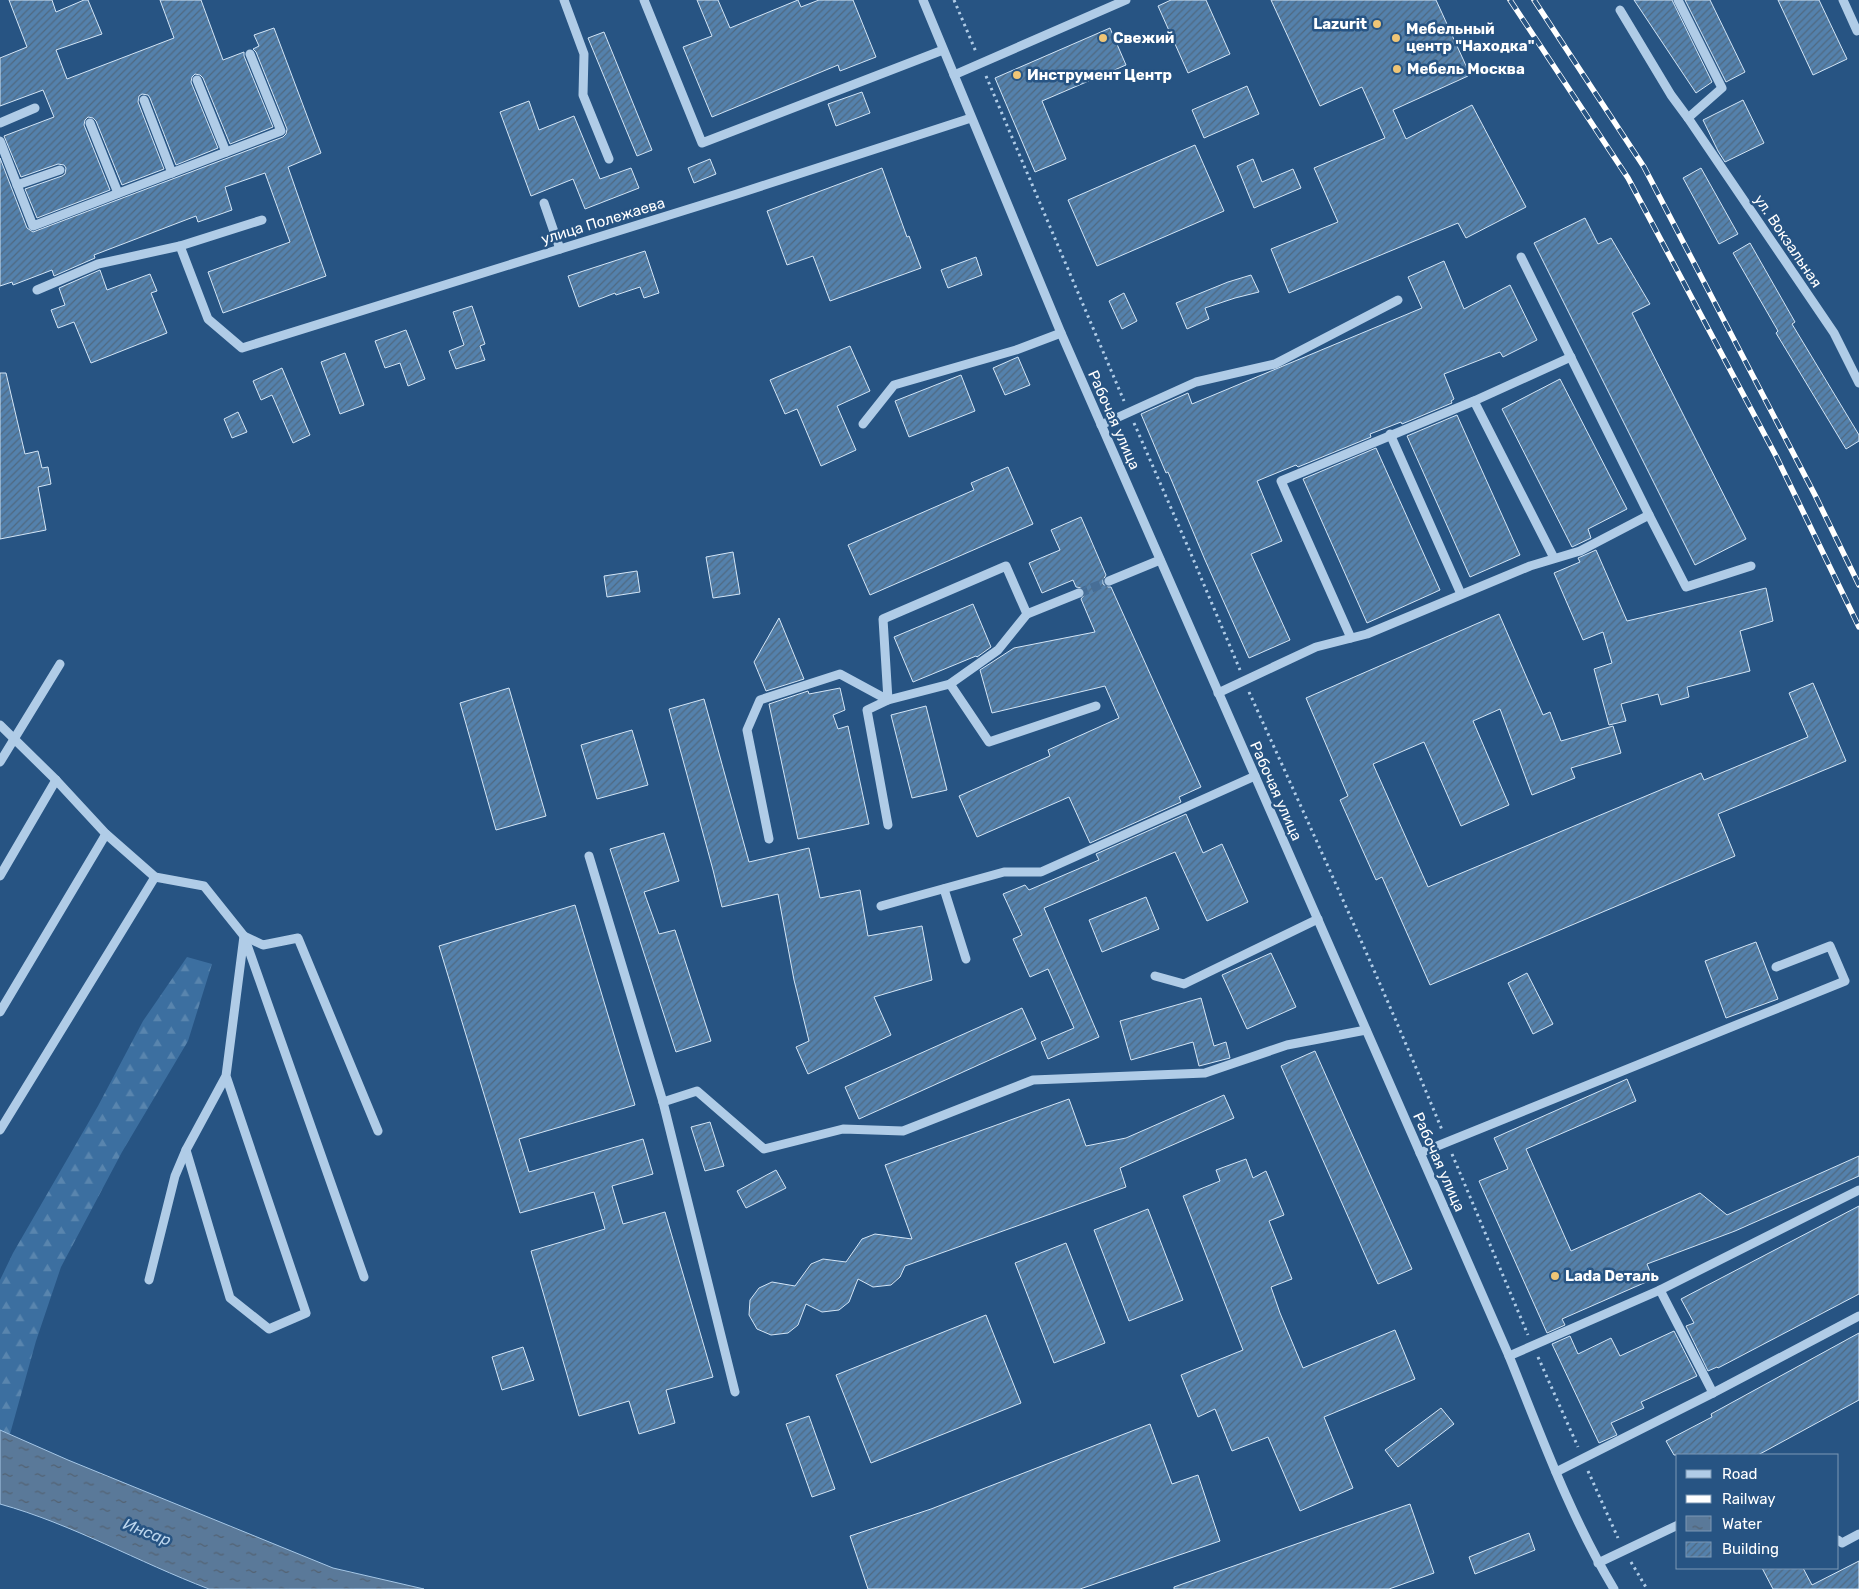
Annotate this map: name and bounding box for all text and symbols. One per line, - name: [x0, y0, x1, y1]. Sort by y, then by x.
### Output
- place label: Lazurit: [1313, 15, 1367, 33]
- marker: Lazurit: [1371, 18, 1383, 30]
- place label: Мебельный центр "Находка": [1406, 20, 1535, 55]
- place label: Свежий: [1113, 29, 1174, 47]
- marker: Свежий: [1097, 32, 1109, 44]
- marker: Мебельный центр "Находка": [1390, 32, 1402, 44]
- place label: Мебель Москва: [1407, 60, 1525, 78]
- marker: Мебель Москва: [1391, 63, 1403, 75]
- place label: Инструмент Центр: [1027, 66, 1172, 84]
- marker: Инструмент Центр: [1011, 69, 1023, 81]
- street label: ул. Вокзальная: [1750, 191, 1826, 291]
- street label: улица Полежаева: [539, 194, 667, 248]
- street label: Рабочая улица: [1084, 368, 1144, 472]
- street label: Рабочая улица: [1246, 739, 1306, 843]
- street label: Рабочая улица: [1409, 1110, 1469, 1214]
- place label: Lada Dеталь: [1565, 1267, 1659, 1285]
- marker: Lada Dеталь: [1549, 1270, 1561, 1282]
- legend: [1676, 1454, 1839, 1569]
- text: Road: [1722, 1465, 1758, 1483]
- text: Railway: [1722, 1490, 1776, 1508]
- water label: Инсар: [121, 1514, 174, 1550]
- text: Water: [1722, 1515, 1762, 1533]
- text: Building: [1722, 1540, 1779, 1558]

